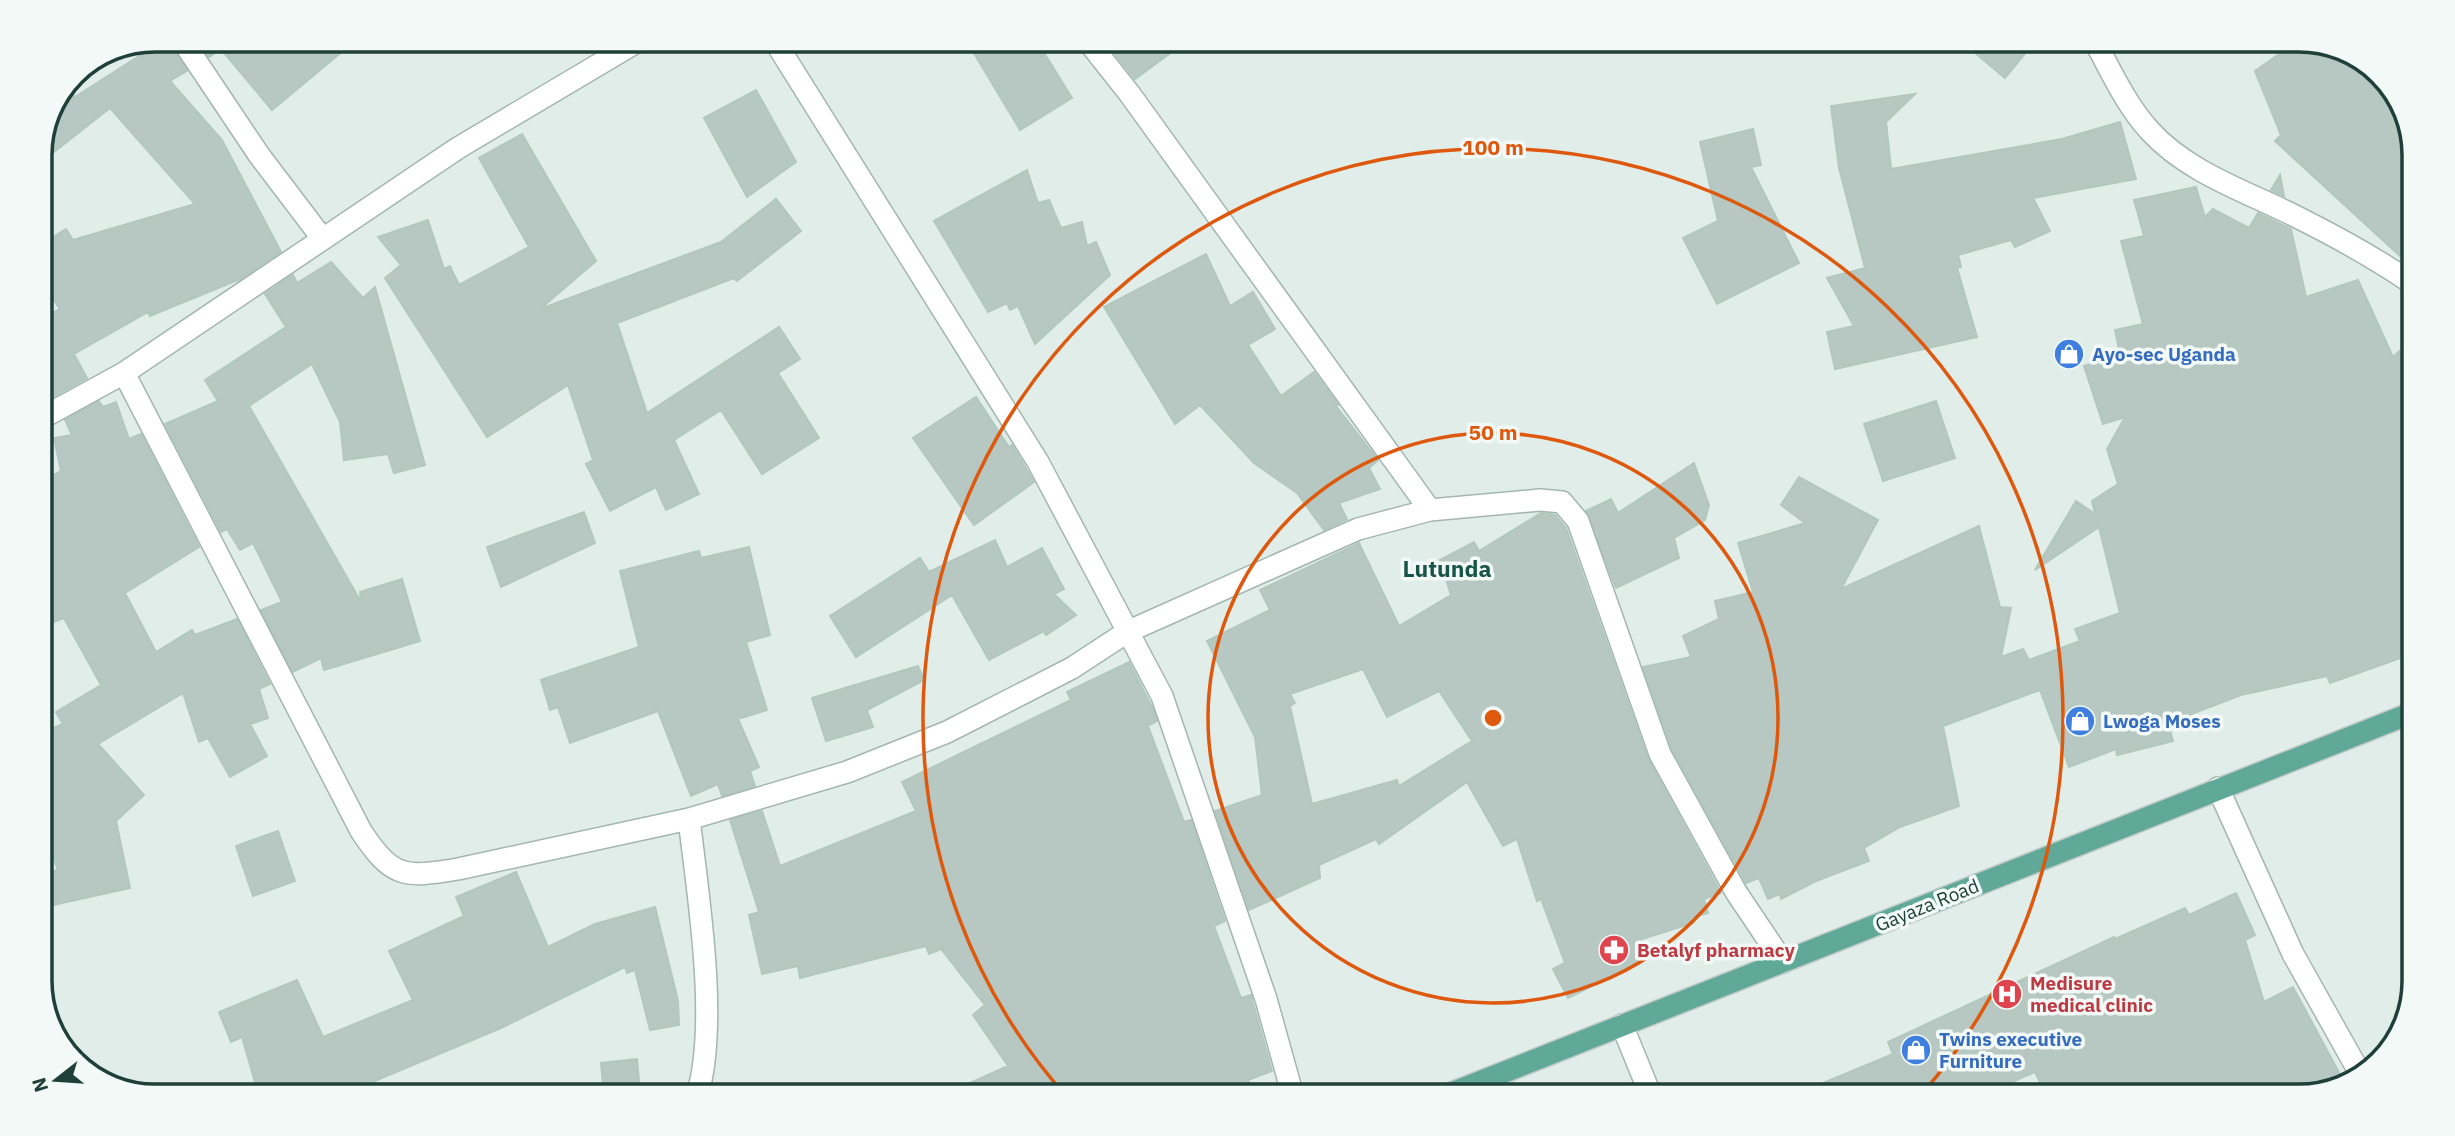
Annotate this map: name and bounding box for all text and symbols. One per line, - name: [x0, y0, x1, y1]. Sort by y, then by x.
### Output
- text: 100 m: [1462, 133, 1524, 161]
- shop icon: Ayo-sec Uganda: [2052, 337, 2086, 371]
- place label: Ayo-sec Uganda: [2092, 342, 2236, 366]
- text: 50 m: [1469, 418, 1517, 446]
- district label: Lutunda: [1402, 553, 1492, 583]
- shop icon: Lwoga Moses: [2063, 704, 2097, 738]
- centre of rings: [1481, 706, 1505, 730]
- place label: Lwoga Moses: [2103, 709, 2221, 733]
- street label: Gayaza Road: [1872, 873, 1982, 937]
- pharmacy icon: Betalyf pharmacy: [1597, 933, 1631, 967]
- place label: Betalyf pharmacy: [1637, 938, 1796, 962]
- place label: Medisure medical clinic: [2030, 971, 2153, 1017]
- hospital icon: Medisure medical clinic: [1990, 977, 2024, 1011]
- place label: Twins executive Furniture: [1939, 1027, 2082, 1073]
- shop icon: Twins executive Furniture: [1899, 1033, 1933, 1067]
- north arrow: [21, 1045, 91, 1115]
- text: N: [26, 1075, 53, 1095]

